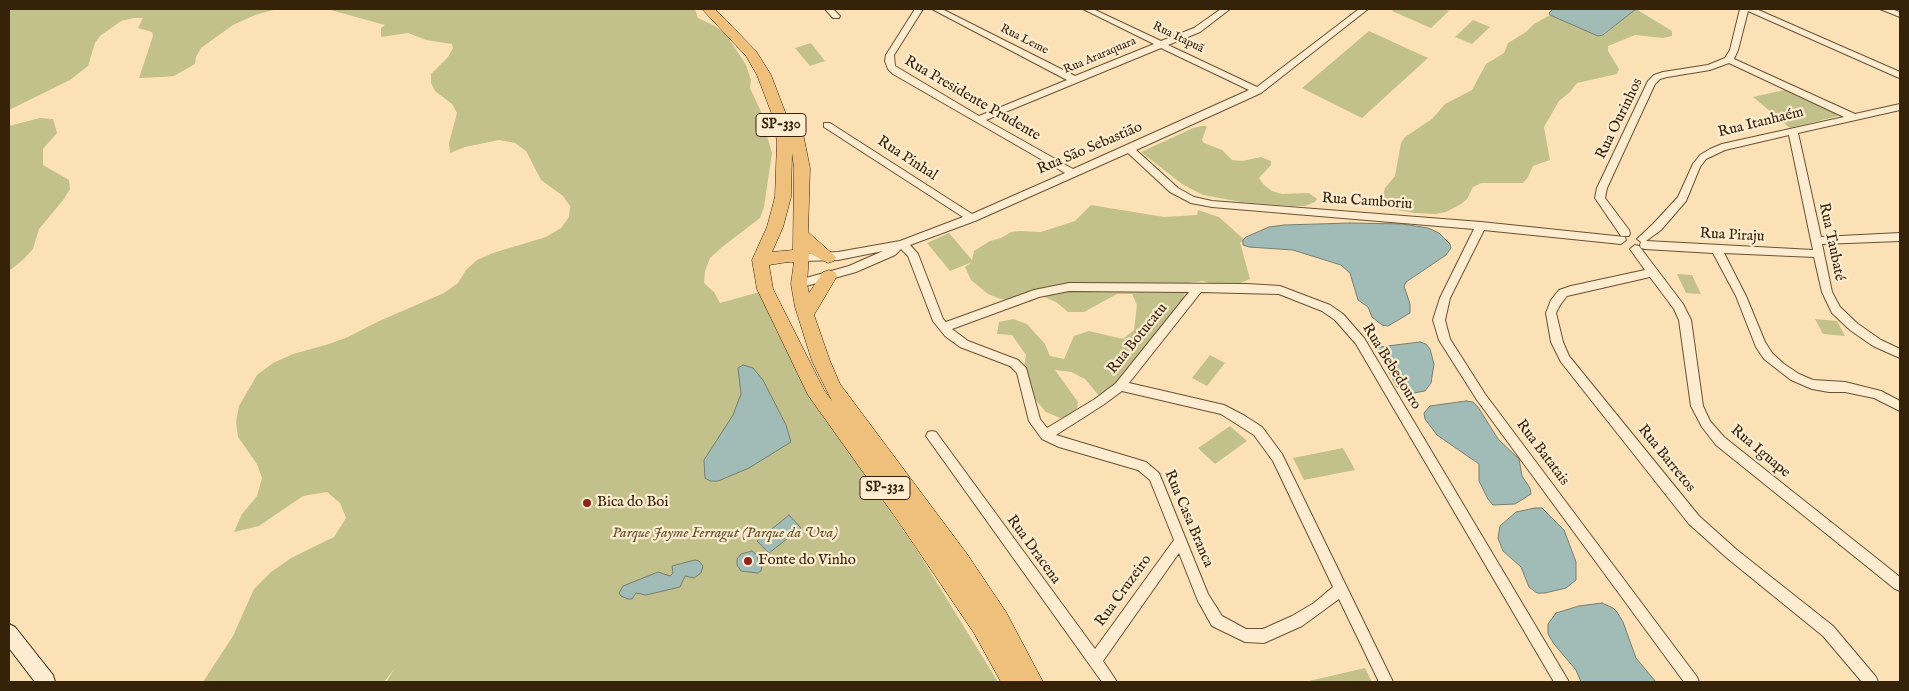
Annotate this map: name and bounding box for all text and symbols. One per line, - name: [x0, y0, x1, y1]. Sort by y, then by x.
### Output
- street label: Rua Itapuã: [1150, 19, 1206, 57]
- street label: Rua Leme: [998, 22, 1050, 58]
- street label: Rua Araraquara: [1062, 34, 1138, 78]
- street label: Rua Presidente Prudente: [901, 53, 1043, 145]
- street label: Rua Ourinhos: [1593, 76, 1647, 162]
- street label: Rua Itanhaém: [1716, 104, 1806, 142]
- road number: SP-330: [756, 114, 806, 136]
- street label: Rua São Sebastião: [1035, 119, 1145, 179]
- street label: Rua Pinhal: [874, 133, 940, 185]
- street label: Rua Camboriu: [1321, 190, 1413, 214]
- street label: Rua Taubaté: [1814, 201, 1848, 283]
- street label: Rua Piraju: [1699, 225, 1765, 247]
- street label: Rua Botucatu: [1104, 300, 1172, 378]
- street label: Rua Bebedouro: [1357, 321, 1425, 413]
- street label: Rua Batatais: [1511, 417, 1573, 489]
- street label: Rua Barretos: [1633, 422, 1699, 496]
- street label: Rua Iguape: [1726, 422, 1794, 482]
- street label: Rua Casa Branca: [1159, 468, 1217, 570]
- road number: SP-332: [860, 476, 910, 499]
- place label: Bica do Boi: [597, 494, 668, 512]
- marker: Bica do Boi: [581, 497, 593, 509]
- street label: Rua Dracena: [1002, 512, 1064, 588]
- park label: Parque Jayme Ferragut (Parque da Uva): [612, 525, 838, 543]
- place label: Fonte do Vinho: [758, 552, 856, 570]
- street label: Rua Cruzeiro: [1092, 552, 1156, 630]
- marker: Fonte do Vinho: [742, 555, 754, 567]

